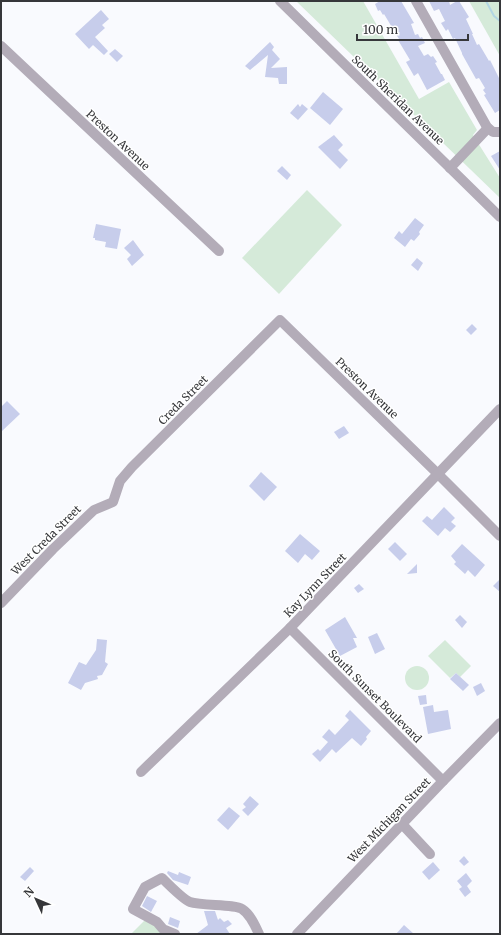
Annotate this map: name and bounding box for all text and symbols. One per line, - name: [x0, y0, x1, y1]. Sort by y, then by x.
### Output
- scale bar: [357, 16, 468, 42]
- text: 100 m: [363, 22, 398, 37]
- street label: South Sheridan Avenue: [349, 52, 447, 148]
- street label: Preston Avenue: [83, 107, 153, 173]
- street label: Preston Avenue: [333, 355, 402, 422]
- street label: Creda Street: [155, 372, 211, 428]
- street label: West Creda Street: [7, 502, 84, 579]
- street label: Kay Lynn Street: [281, 549, 350, 620]
- street label: South Sunset Boulevard: [325, 646, 425, 746]
- street label: West Michigan Street: [344, 774, 434, 866]
- north arrow: [16, 879, 56, 919]
- text: N: [21, 884, 37, 900]

